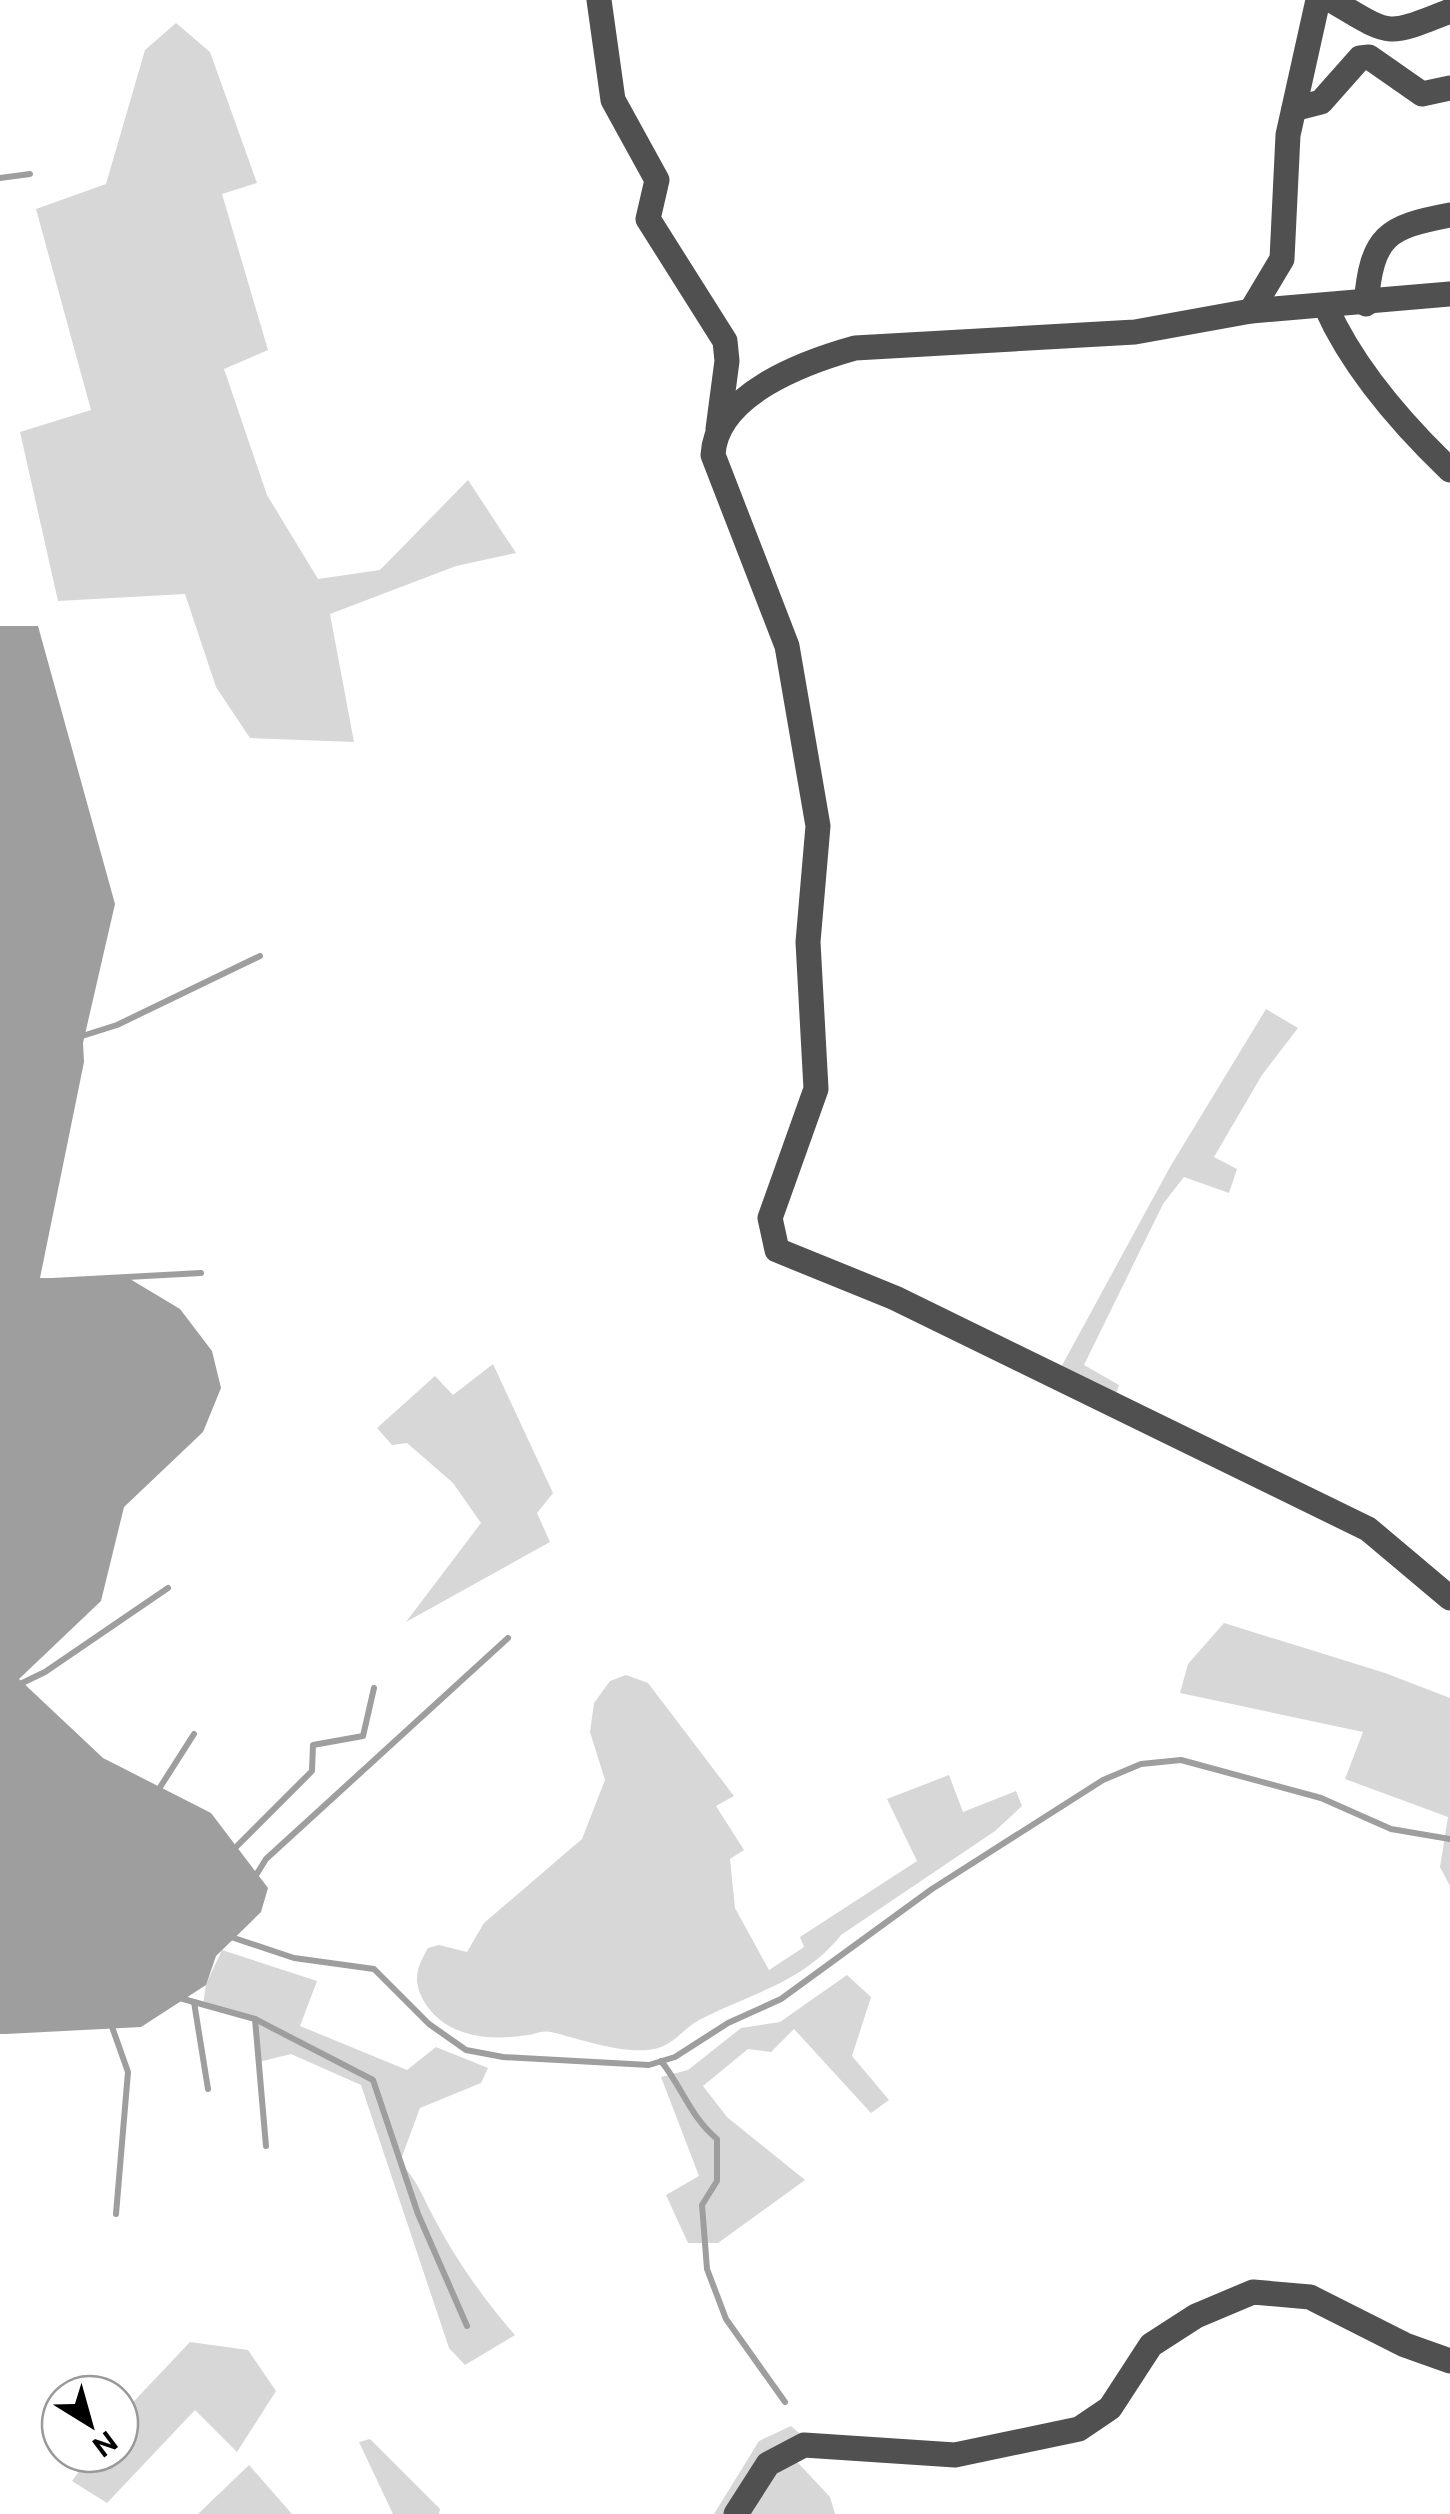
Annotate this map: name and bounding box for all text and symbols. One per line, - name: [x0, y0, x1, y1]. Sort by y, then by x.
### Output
- north arrow: [40, 2374, 140, 2474]
- text: N: [87, 2425, 124, 2464]

